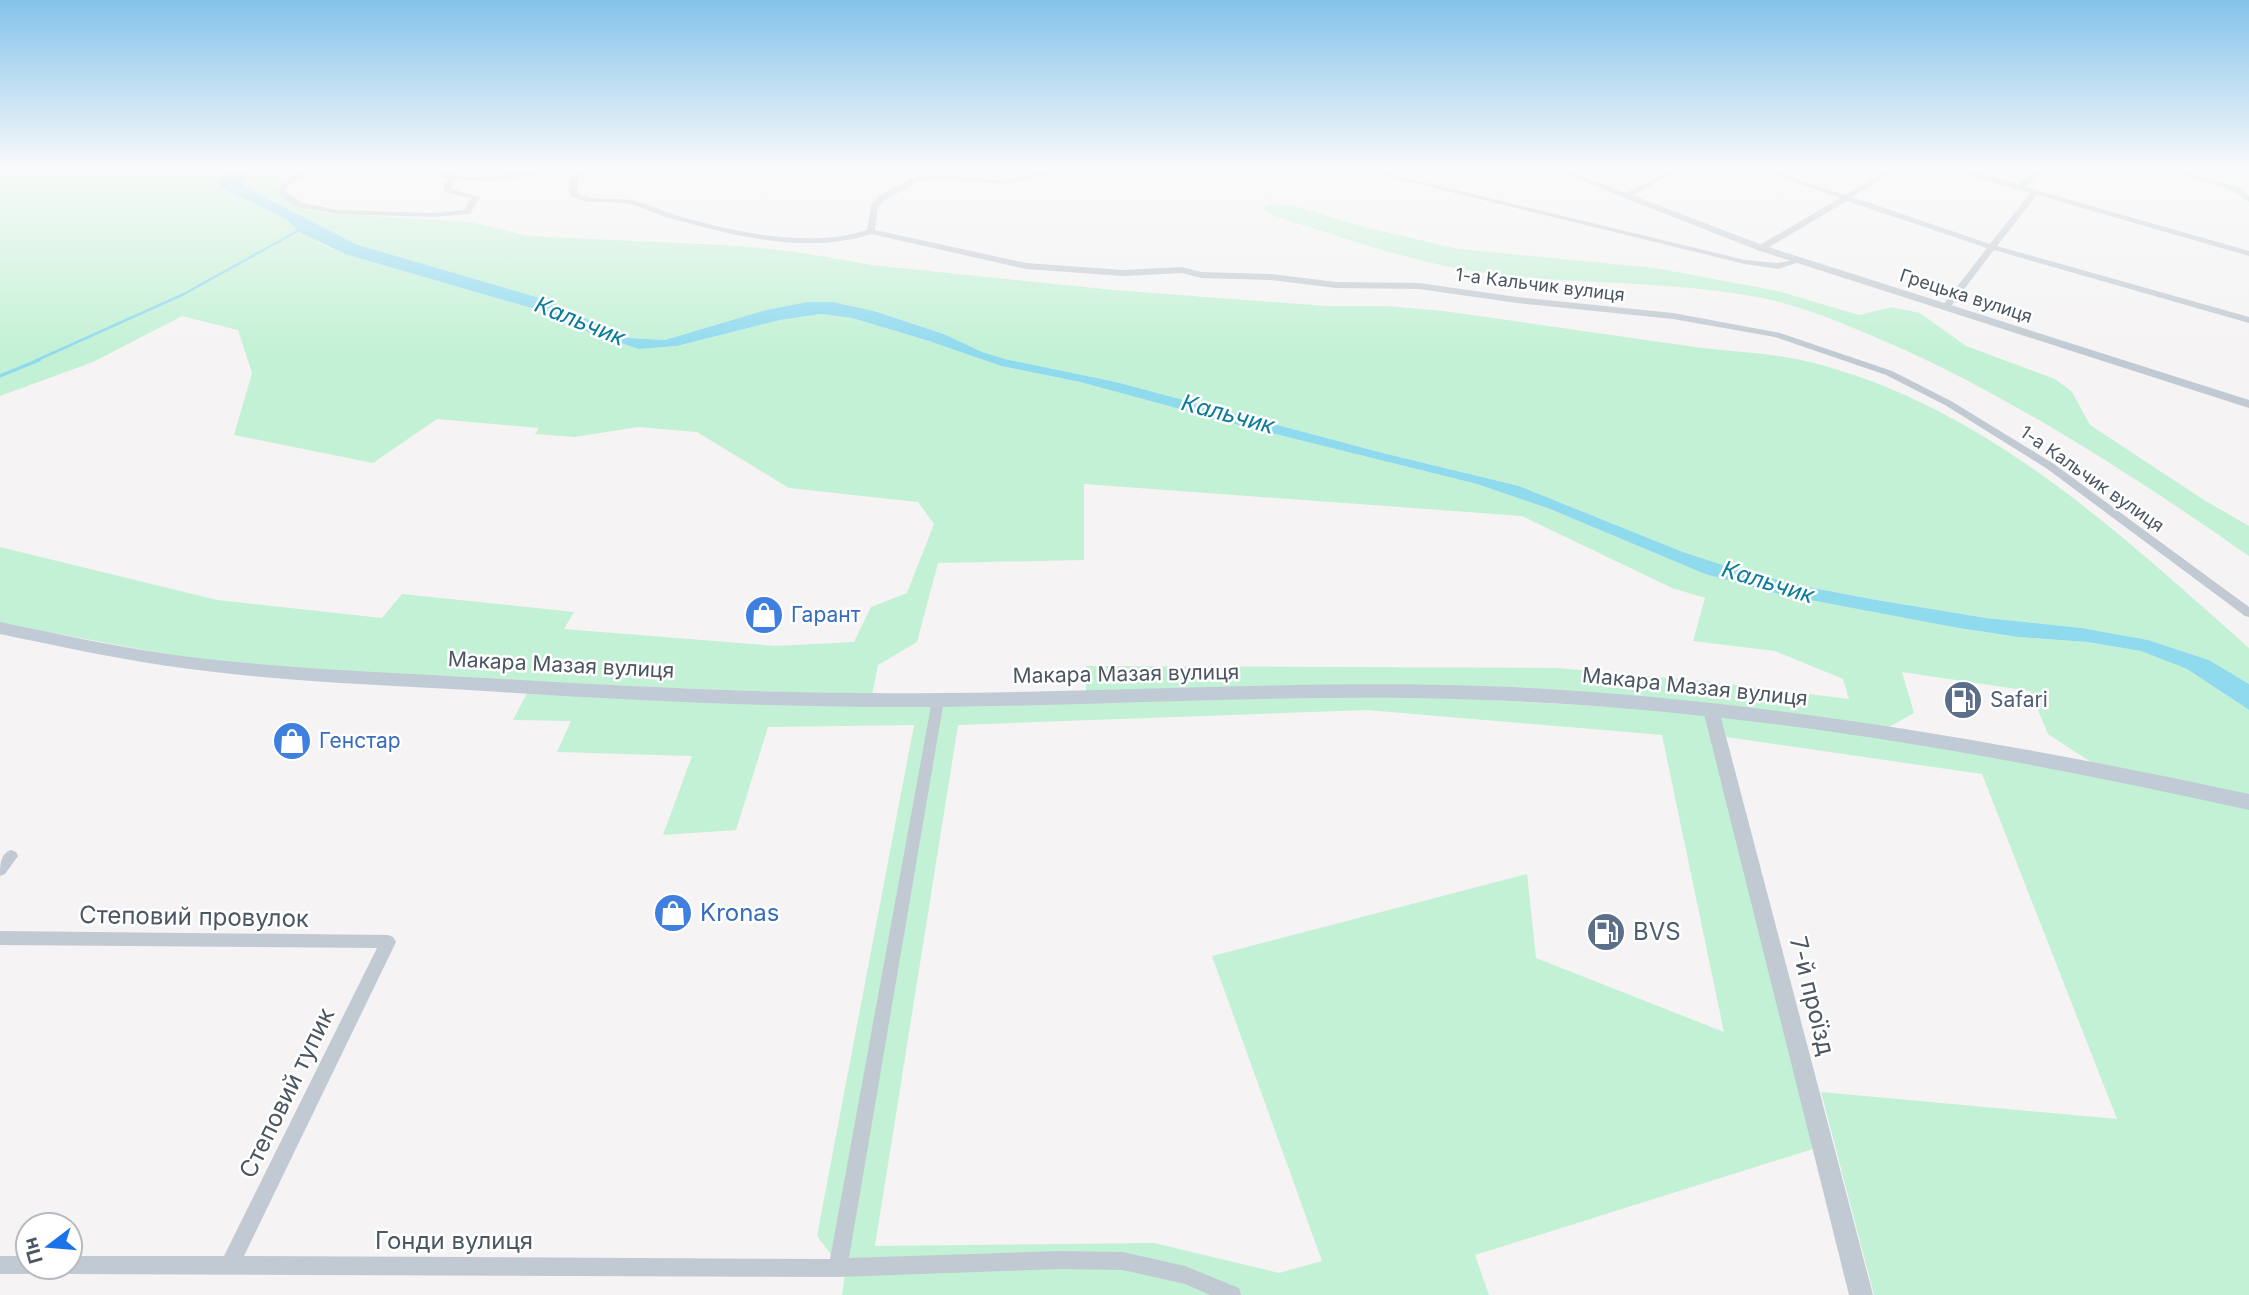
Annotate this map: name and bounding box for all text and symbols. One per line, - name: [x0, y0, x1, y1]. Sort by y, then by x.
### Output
- street label: 1-а Кальчик вулиця: [1454, 264, 1626, 305]
- street label: Грецька вулиця: [1897, 264, 2035, 327]
- water label: Кальчик: [531, 290, 631, 352]
- water label: Кальчик: [1178, 388, 1279, 440]
- street label: 1-а Кальчик вулиця: [2016, 421, 2168, 536]
- water label: Кальчик: [1718, 555, 1819, 610]
- shop icon: Гарант: [743, 594, 785, 636]
- place label: Гарант: [791, 602, 861, 627]
- street label: Макара Мазая вулиця: [447, 646, 675, 683]
- street label: Макара Мазая вулиця: [1013, 659, 1239, 688]
- street label: Макара Мазая вулиця: [1581, 662, 1809, 711]
- fuel station icon: Safari: [1942, 679, 1984, 721]
- place label: Safari: [1990, 687, 2048, 712]
- shop icon: Генстар: [271, 720, 313, 762]
- place label: Генстар: [319, 728, 401, 753]
- shop icon: Kronas: [652, 892, 694, 934]
- place label: Kronas: [700, 898, 779, 927]
- street label: Степовий провулок: [79, 900, 309, 933]
- fuel station icon: BVS: [1585, 911, 1627, 953]
- place label: BVS: [1633, 917, 1681, 946]
- street label: 7-й проїзд: [1784, 933, 1841, 1058]
- street label: Степовий тупик: [233, 1003, 340, 1183]
- north arrow: [14, 1211, 84, 1281]
- street label: Гонди вулиця: [375, 1226, 533, 1255]
- text: Пн: [18, 1235, 48, 1266]

